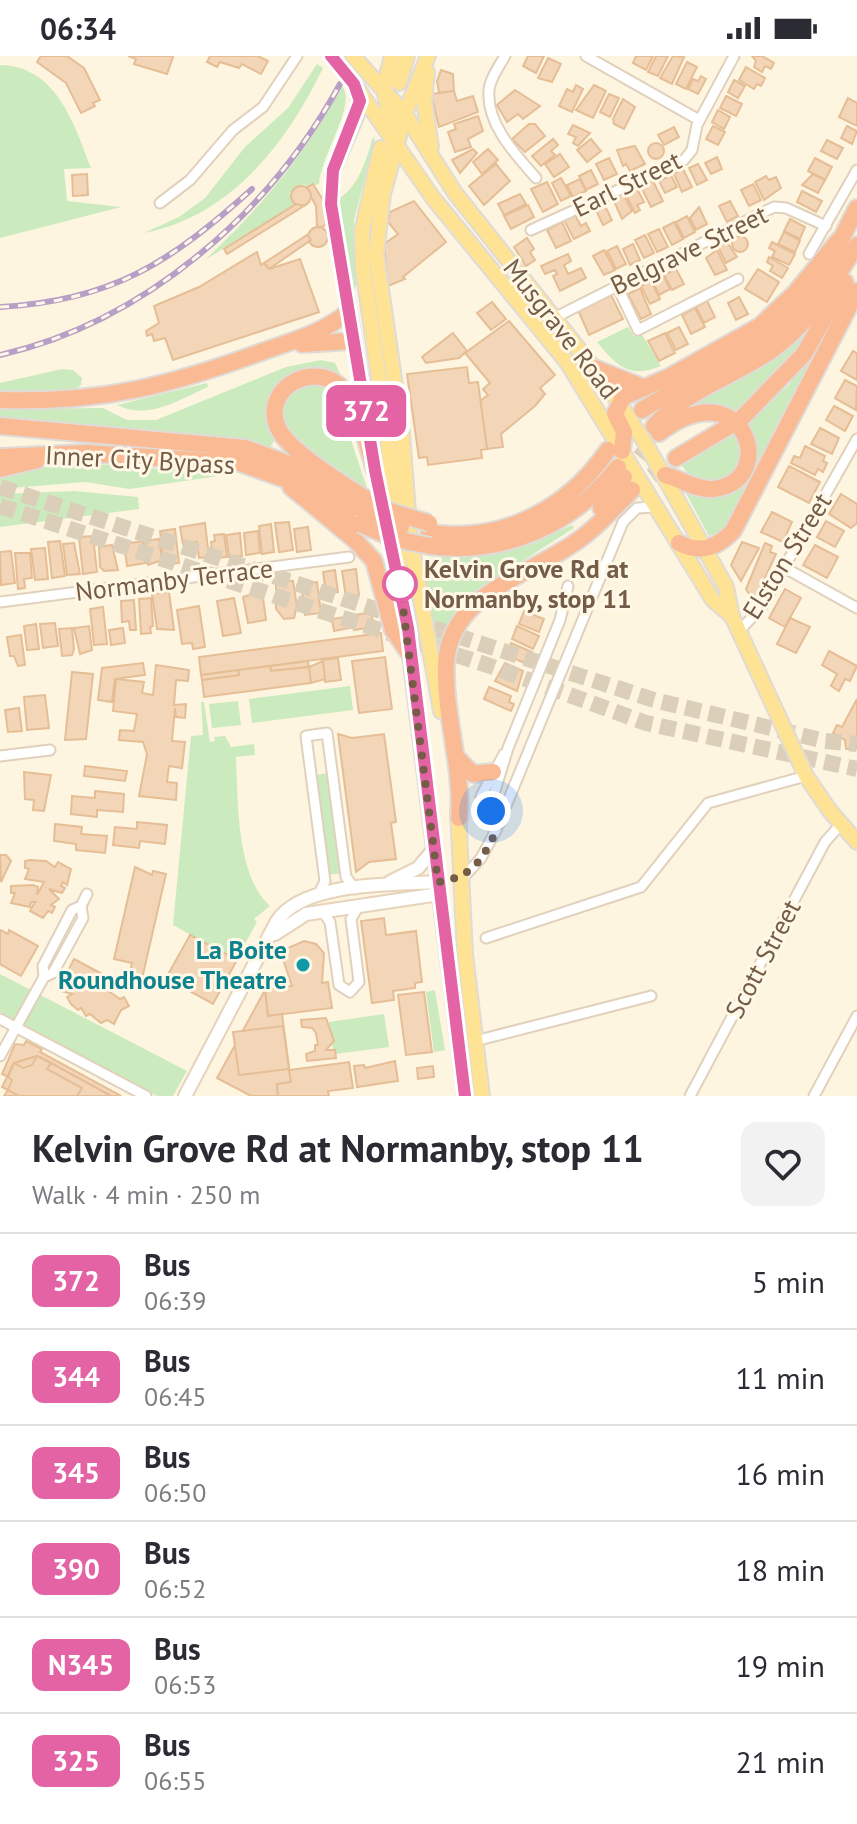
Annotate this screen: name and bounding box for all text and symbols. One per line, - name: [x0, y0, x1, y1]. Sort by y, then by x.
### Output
- text: 06:34: [40, 9, 116, 48]
- street label: Earl Street: [567, 143, 687, 224]
- street label: Belgrave Street: [605, 197, 773, 302]
- street label: Musgrave Road: [496, 252, 626, 405]
- line badge: 372: [320, 385, 412, 437]
- text: 372: [342, 392, 390, 429]
- street label: Inner City Bypass: [44, 438, 236, 481]
- street label: Elston Street: [735, 486, 838, 625]
- street label: Normanby Terrace: [73, 551, 275, 608]
- place label: Kelvin Grove Rd at Normanby, stop 11: [424, 552, 632, 615]
- marker: Kelvin Grove Rd at Normanby, stop 11: [383, 567, 417, 601]
- your location: [471, 791, 511, 831]
- street label: Scott Street: [718, 894, 808, 1024]
- place label: La Boite Roundhouse Theatre: [58, 933, 287, 996]
- marker: La Boite Roundhouse Theatre: [294, 956, 312, 974]
- button: heart: [741, 1122, 825, 1206]
- text: Kelvin Grove Rd at Normanby, stop 11: [32, 1123, 644, 1172]
- text: Walk · 4 min · 250 m: [32, 1178, 260, 1211]
- text: Bus: [144, 1245, 191, 1284]
- text: 372: [52, 1262, 100, 1299]
- text: 5 min: [752, 1262, 825, 1301]
- text: 06:39: [144, 1284, 206, 1317]
- text: Bus: [144, 1341, 191, 1380]
- text: 344: [52, 1358, 100, 1395]
- text: 11 min: [735, 1358, 825, 1397]
- text: 06:45: [144, 1380, 206, 1413]
- text: Bus: [144, 1437, 191, 1476]
- text: 345: [52, 1454, 100, 1491]
- text: 16 min: [735, 1454, 825, 1493]
- text: 06:50: [144, 1476, 206, 1509]
- text: Bus: [144, 1533, 191, 1572]
- text: 390: [52, 1550, 100, 1587]
- text: 18 min: [735, 1550, 825, 1589]
- text: 06:52: [144, 1572, 206, 1605]
- text: Bus: [154, 1629, 201, 1668]
- text: N345: [48, 1646, 114, 1683]
- text: 19 min: [735, 1646, 825, 1685]
- text: 06:53: [154, 1668, 216, 1701]
- text: Bus: [144, 1725, 191, 1764]
- text: 325: [52, 1742, 100, 1779]
- text: 21 min: [735, 1742, 825, 1781]
- text: 06:55: [144, 1764, 206, 1797]

